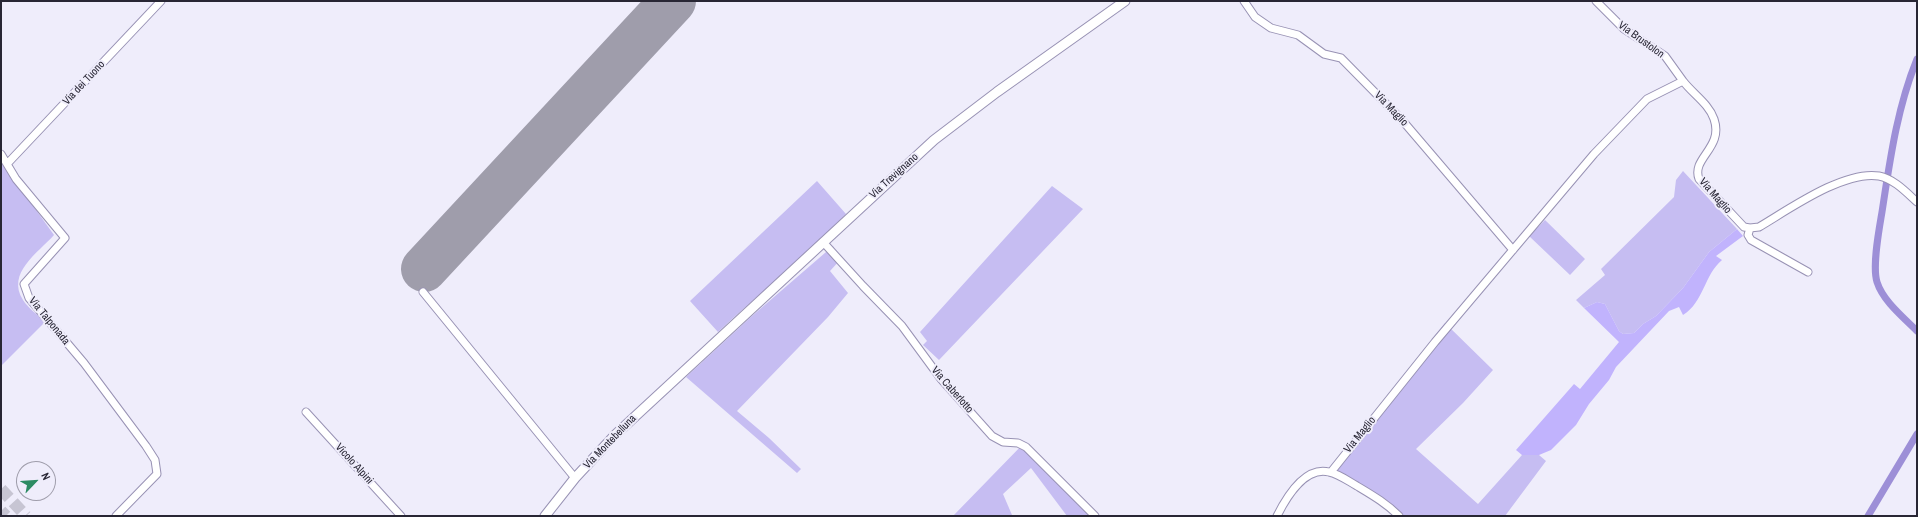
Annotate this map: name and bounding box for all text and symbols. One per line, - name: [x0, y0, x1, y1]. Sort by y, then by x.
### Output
- street label: Via Brustolon: [1615, 19, 1667, 61]
- street label: Via dei Tuono: [60, 58, 108, 108]
- street label: Via Maglio: [1371, 89, 1411, 129]
- street label: Via Trevignano: [867, 151, 921, 201]
- street label: Via Maglio: [1696, 175, 1734, 217]
- street label: Via Talponada: [26, 294, 72, 348]
- street label: Via Caberlotto: [928, 364, 976, 416]
- street label: Via Montebelluna: [581, 412, 639, 472]
- street label: Via Maglio: [1341, 414, 1379, 456]
- street label: Vicolo Alpini: [332, 441, 376, 487]
- north arrow: [16, 461, 56, 501]
- text: N: [38, 470, 54, 482]

